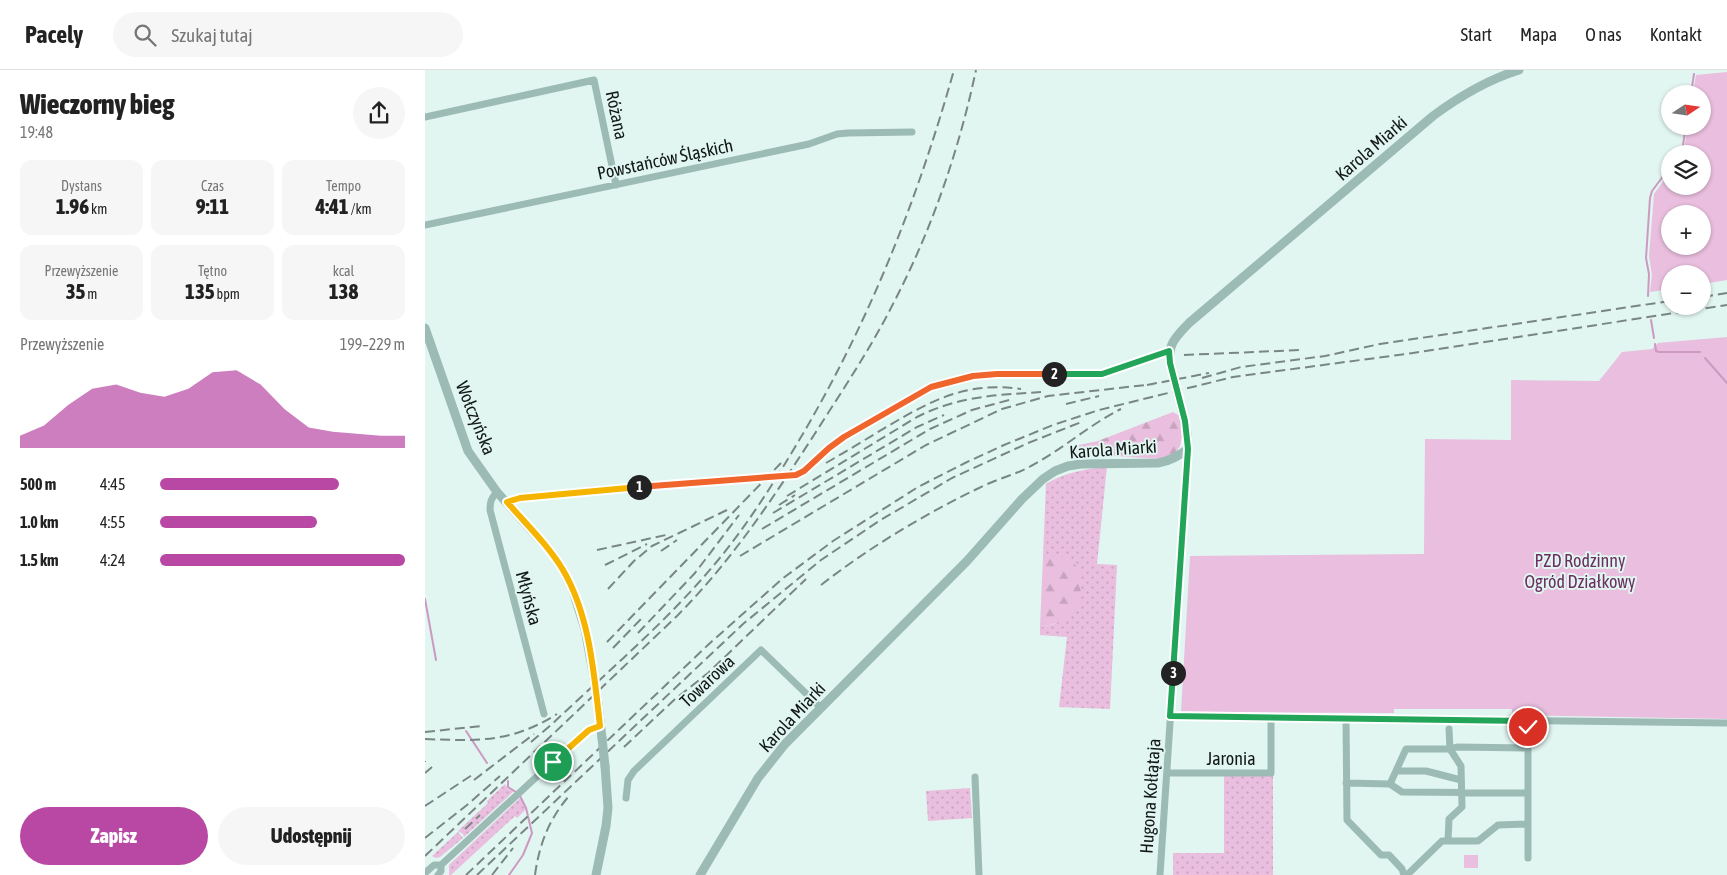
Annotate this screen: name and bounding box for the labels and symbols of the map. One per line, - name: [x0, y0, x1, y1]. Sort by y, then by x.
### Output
- north arrow: [1661, 85, 1711, 135]
- street label: Różana: [602, 89, 632, 141]
- street label: Karola Miarki: [1331, 111, 1411, 185]
- street label: Powstańców Śląskich: [595, 134, 735, 184]
- pin: 2: [1041, 362, 1067, 386]
- street label: Wołczyńska: [452, 378, 500, 458]
- street label: Karola Miarki: [1069, 435, 1157, 463]
- pin: 1: [627, 474, 651, 500]
- park label: PZD Rodzinny Ogród Działkowy: [1525, 550, 1635, 592]
- street label: Młyńska: [512, 569, 546, 627]
- street label: Towarowa: [675, 651, 739, 711]
- pin: 3: [1161, 660, 1185, 686]
- street label: Karola Miarki: [754, 678, 830, 756]
- pin: [1507, 706, 1549, 748]
- street label: Hugona Kołłątaja: [1135, 738, 1165, 854]
- pin: [532, 741, 574, 783]
- street label: Jaronia: [1206, 748, 1256, 769]

